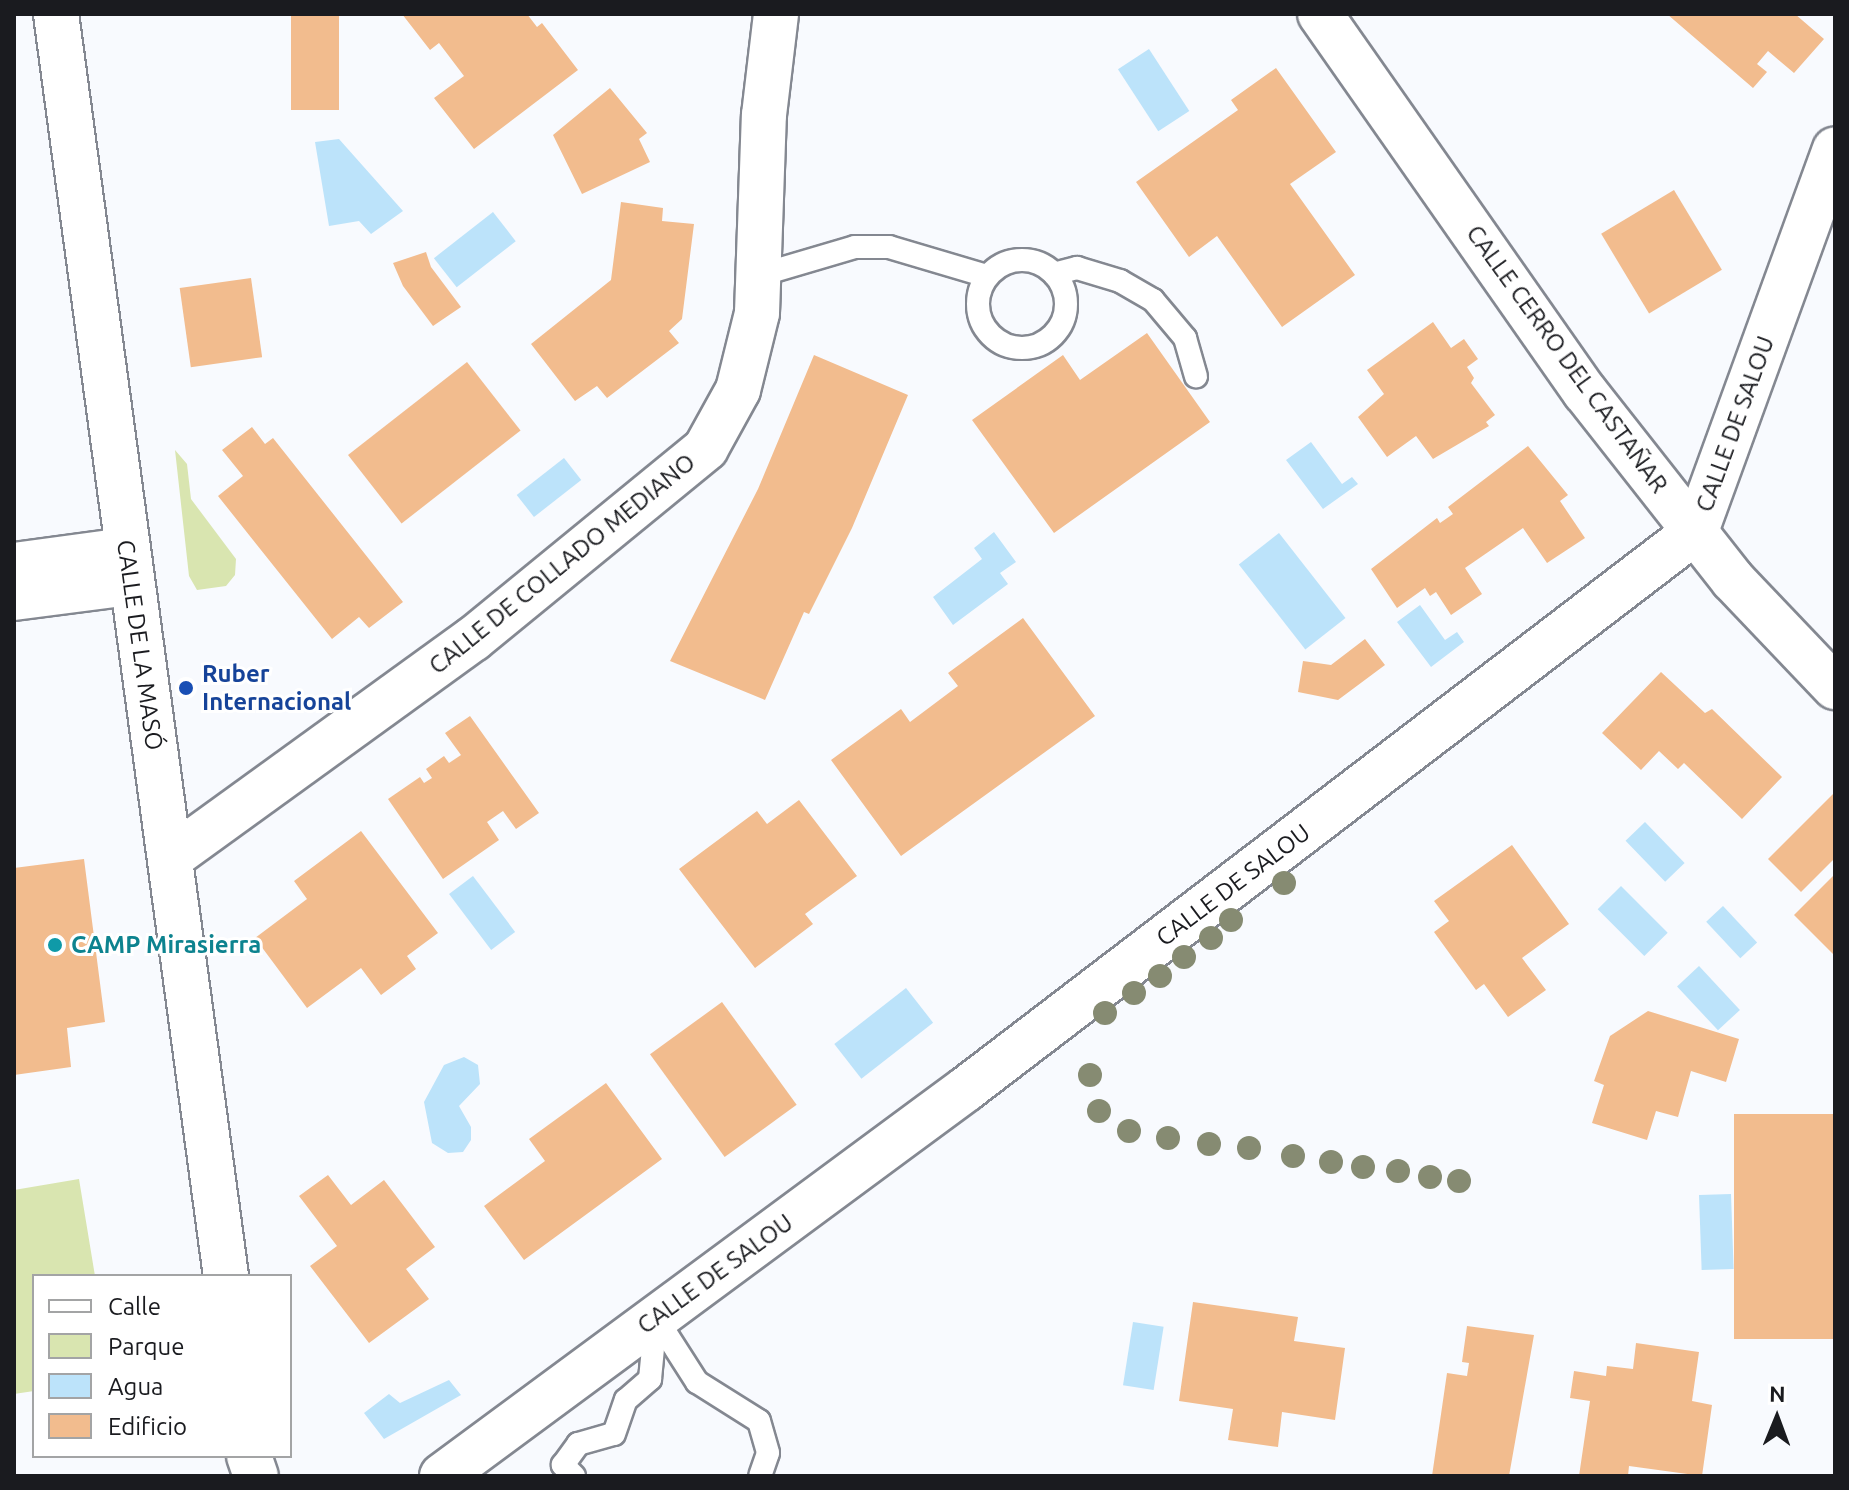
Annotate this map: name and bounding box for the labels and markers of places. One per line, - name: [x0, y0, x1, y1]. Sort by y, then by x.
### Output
- place label: Ruber Internacional: [202, 660, 351, 716]
- marker: Ruber Internacional: [177, 679, 195, 697]
- place label: CAMP Mirasierra: [71, 931, 261, 959]
- marker: CAMP Mirasierra: [46, 936, 64, 954]

